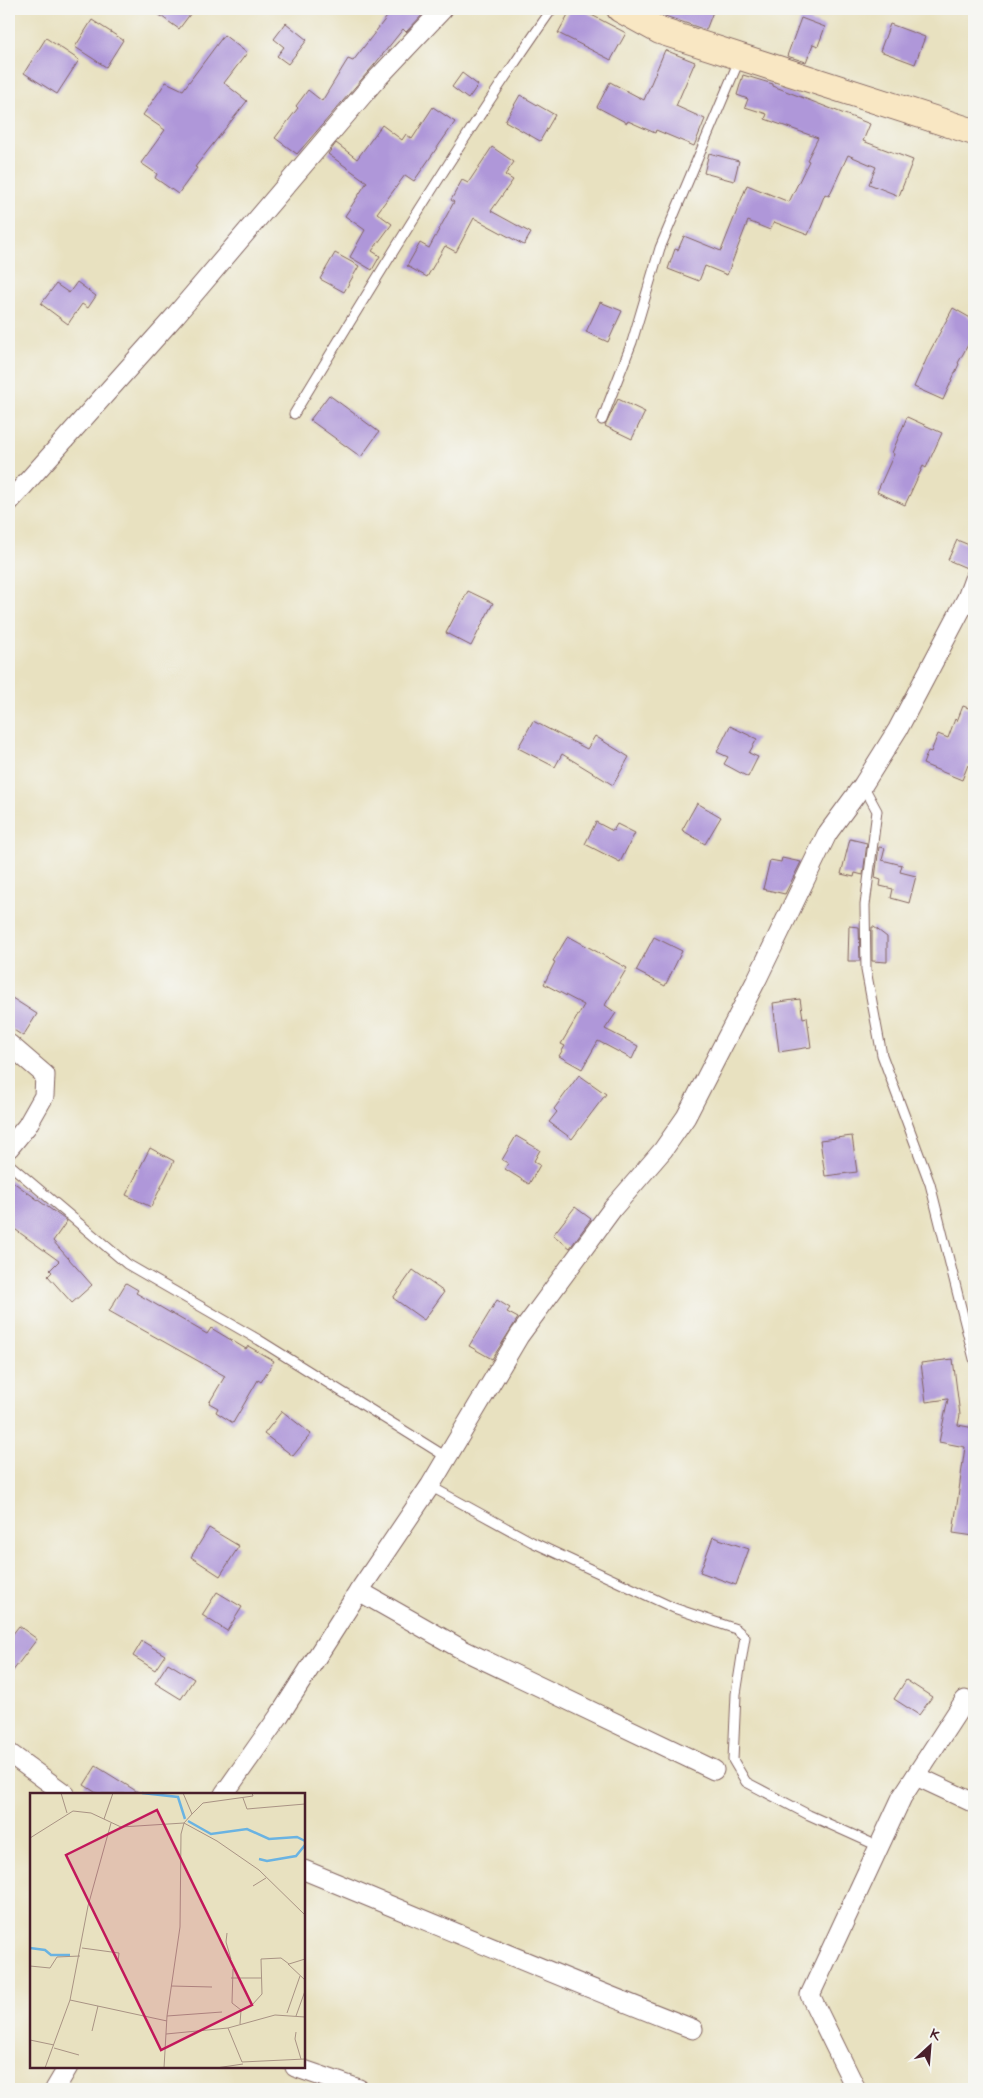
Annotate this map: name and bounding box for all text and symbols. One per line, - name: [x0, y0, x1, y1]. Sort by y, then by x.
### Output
- inset map: [30, 1793, 305, 2068]
- north arrow: [906, 2020, 956, 2070]
- text: K: [927, 2025, 945, 2046]

